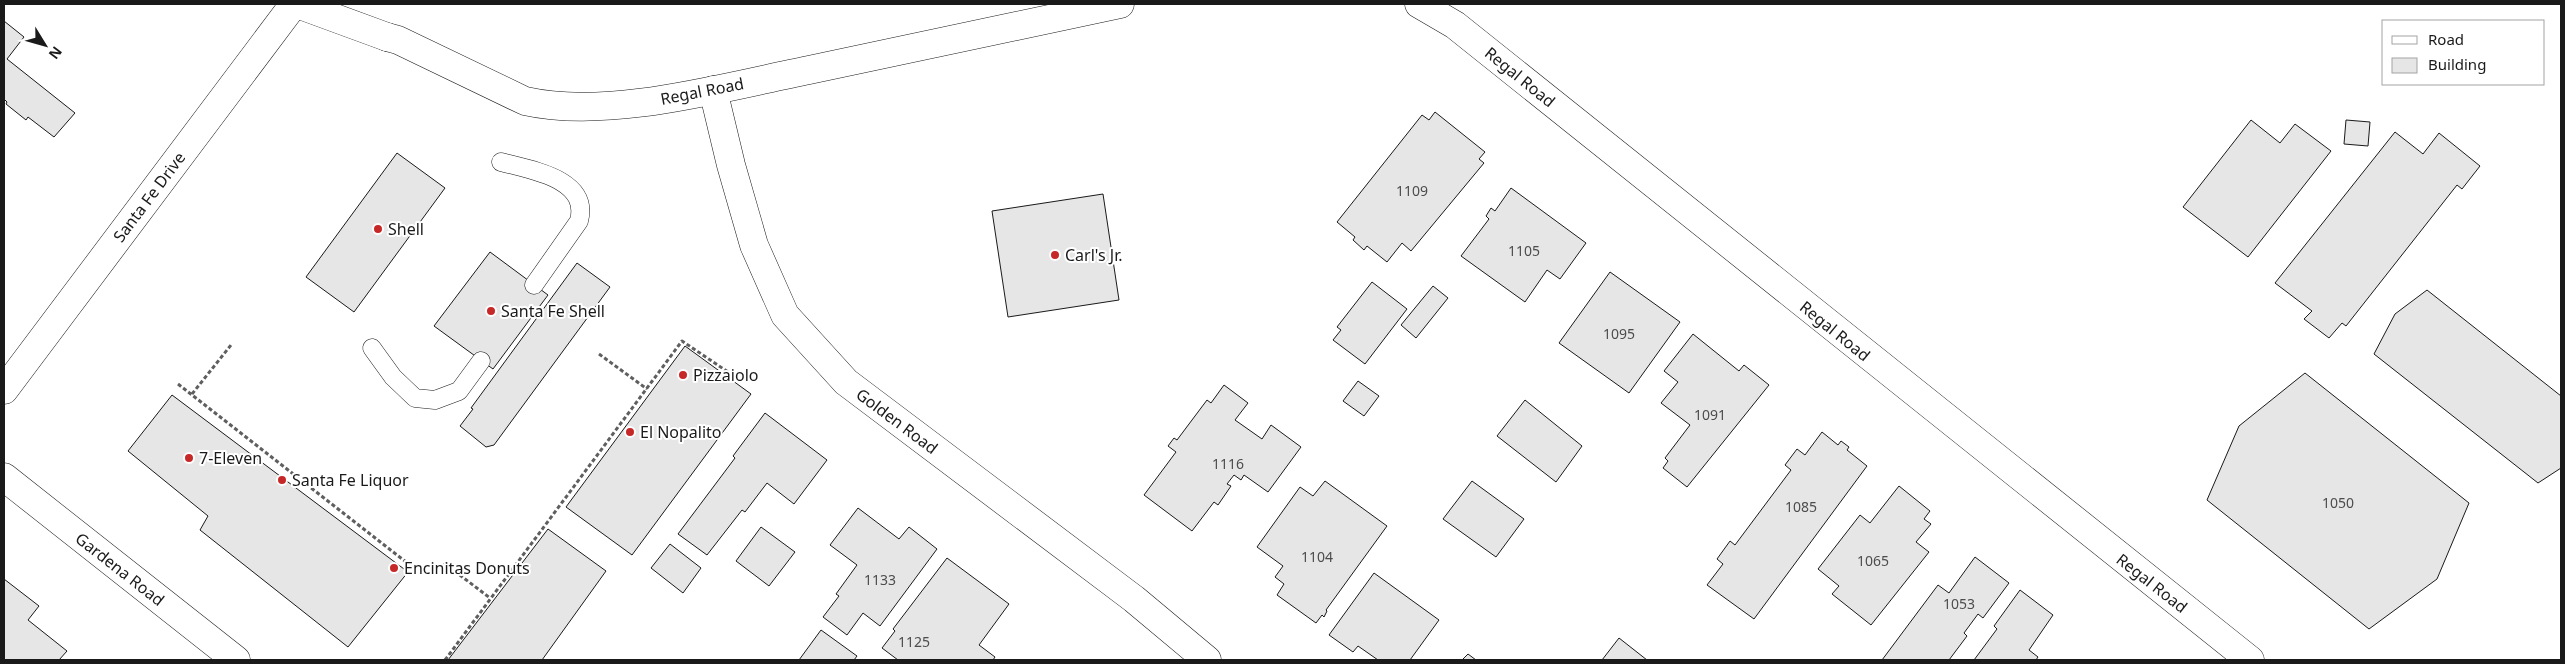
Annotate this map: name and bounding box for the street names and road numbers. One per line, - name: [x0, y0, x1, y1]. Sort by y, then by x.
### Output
- street label: Regal Road: [1480, 42, 1560, 112]
- street label: Regal Road: [658, 72, 746, 110]
- street label: Santa Fe Drive: [108, 147, 190, 247]
- street label: Regal Road: [1795, 296, 1875, 366]
- street label: Golden Road: [852, 383, 942, 459]
- street label: Gardena Road: [71, 527, 169, 611]
- street label: Regal Road: [2112, 548, 2192, 618]

